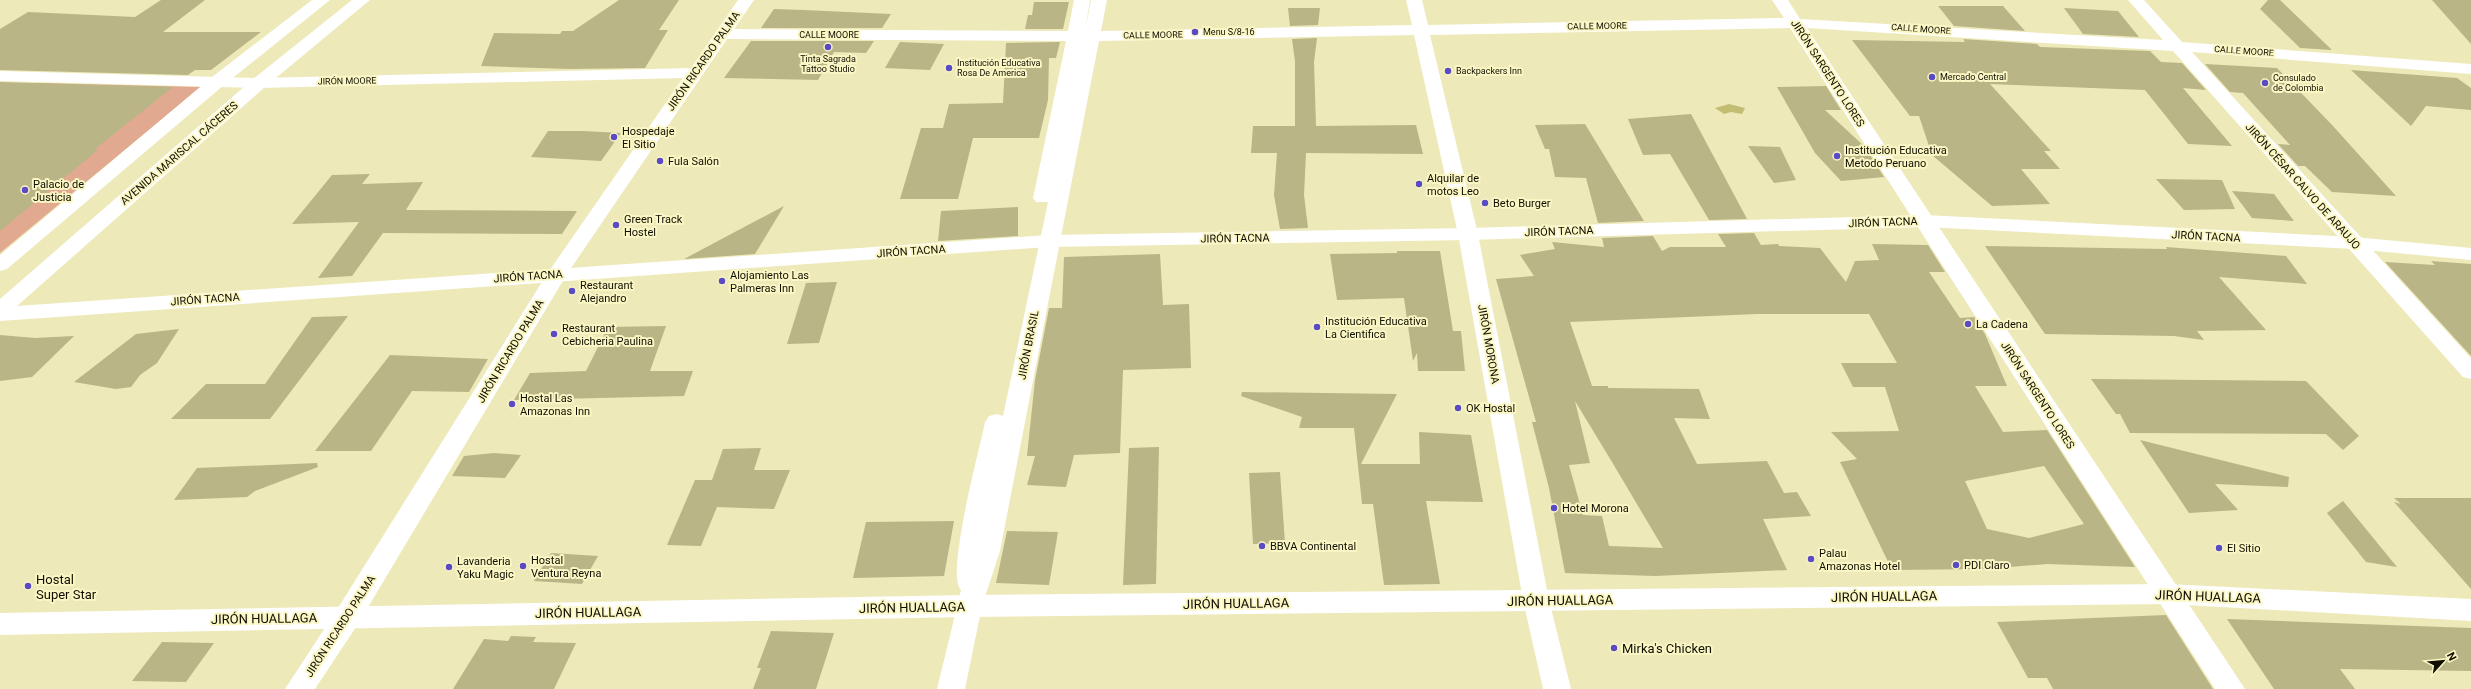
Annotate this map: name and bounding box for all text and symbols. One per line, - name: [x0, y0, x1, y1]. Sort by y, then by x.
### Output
- street label: JIRÓN RICARDO PALMA: [664, 8, 743, 114]
- street label: JIRÓN SARGENTO LORES: [1788, 17, 1867, 130]
- street label: CALLE MOORE: [1567, 20, 1627, 32]
- street label: CALLE MOORE: [1891, 22, 1951, 36]
- marker: Menu S/8-16: [1190, 27, 1200, 37]
- place label: Menu S/8-16: [1203, 27, 1255, 37]
- street label: CALLE MOORE: [1123, 29, 1183, 41]
- street label: CALLE MOORE: [799, 30, 859, 40]
- marker: Tinta Sagrada Tattoo Studio: [823, 42, 833, 52]
- street label: CALLE MOORE: [2214, 44, 2274, 58]
- place label: Tinta Sagrada Tattoo Studio: [800, 54, 856, 74]
- place label: Institución Educativa Rosa De America: [957, 58, 1040, 78]
- marker: Institución Educativa Rosa De America: [944, 63, 954, 73]
- marker: Backpackers Inn: [1443, 66, 1453, 76]
- place label: Backpackers Inn: [1456, 66, 1522, 76]
- marker: Mercado Central: [1927, 72, 1937, 82]
- place label: Mercado Central: [1940, 72, 2006, 82]
- place label: Consulado de Colombia: [2273, 73, 2324, 93]
- street label: JIRÓN MOORE: [318, 74, 376, 87]
- marker: Consulado de Colombia: [2260, 78, 2270, 88]
- street label: AVENIDA MARISCAL CÁCERES: [118, 99, 241, 208]
- street label: JIRÓN CÉSAR CALVO DE ARAUJO: [2243, 121, 2363, 252]
- place label: Hospedaje El Sitio: [622, 125, 675, 151]
- marker: Hospedaje El Sitio: [609, 132, 619, 142]
- place label: Institución Educativa Metodo Peruano: [1845, 144, 1947, 170]
- marker: Institución Educativa Metodo Peruano: [1832, 151, 1842, 161]
- place label: Fula Salón: [668, 155, 719, 168]
- marker: Fula Salón: [655, 156, 665, 166]
- place label: Alquilar de motos Leo: [1427, 172, 1479, 198]
- place label: Palacio de Justicia: [33, 178, 84, 204]
- marker: Alquilar de motos Leo: [1414, 179, 1424, 189]
- marker: Palacio de Justicia: [20, 185, 30, 195]
- place label: Beto Burger: [1493, 197, 1551, 210]
- marker: Beto Burger: [1480, 198, 1490, 208]
- place label: Green Track Hostel: [624, 213, 683, 239]
- street label: JIRÓN TACNA: [1848, 215, 1919, 230]
- marker: Green Track Hostel: [611, 220, 621, 230]
- street label: JIRÓN TACNA: [1524, 224, 1595, 239]
- street label: JIRÓN TACNA: [2171, 228, 2242, 245]
- street label: JIRÓN TACNA: [1200, 231, 1271, 246]
- street label: JIRÓN TACNA: [876, 243, 947, 260]
- street label: JIRÓN TACNA: [493, 268, 564, 285]
- place label: Alojamiento Las Palmeras Inn: [730, 269, 809, 295]
- marker: Alojamiento Las Palmeras Inn: [717, 276, 727, 286]
- place label: Restaurant Alejandro: [580, 279, 634, 305]
- marker: Restaurant Alejandro: [567, 286, 577, 296]
- street label: JIRÓN TACNA: [170, 291, 241, 308]
- street label: JIRÓN RICARDO PALMA: [474, 296, 547, 405]
- street label: JIRÓN MORONA: [1475, 303, 1502, 386]
- street label: JIRÓN BRASIL: [1015, 309, 1042, 381]
- place label: Institución Educativa La Cientifica: [1325, 315, 1427, 341]
- place label: La Cadena: [1976, 318, 2028, 331]
- marker: La Cadena: [1963, 319, 1973, 329]
- place label: Restaurant Cebicheria Paulina: [562, 322, 653, 348]
- marker: Institución Educativa La Cientifica: [1312, 322, 1322, 332]
- marker: Restaurant Cebicheria Paulina: [549, 329, 559, 339]
- street label: JIRÓN SARGENTO LORES: [1998, 339, 2077, 452]
- place label: Hostal Las Amazonas Inn: [520, 392, 590, 418]
- marker: Hostal Las Amazonas Inn: [507, 399, 517, 409]
- place label: OK Hostal: [1466, 402, 1515, 415]
- marker: OK Hostal: [1453, 403, 1463, 413]
- place label: Hotel Morona: [1562, 502, 1629, 515]
- marker: Hotel Morona: [1549, 503, 1559, 513]
- place label: BBVA Continental: [1270, 540, 1356, 553]
- marker: BBVA Continental: [1257, 541, 1267, 551]
- place label: El Sitio: [2227, 542, 2260, 555]
- marker: El Sitio: [2214, 543, 2224, 553]
- place label: Palau Amazonas Hotel: [1819, 547, 1900, 573]
- place label: Hostal Ventura Reyna: [531, 554, 601, 580]
- marker: Palau Amazonas Hotel: [1806, 554, 1816, 564]
- place label: Lavanderia Yaku Magic: [457, 555, 514, 581]
- place label: PDI Claro: [1964, 559, 2010, 572]
- marker: PDI Claro: [1951, 560, 1961, 570]
- marker: Hostal Ventura Reyna: [518, 561, 528, 571]
- marker: Lavanderia Yaku Magic: [444, 562, 454, 572]
- place label: Hostal Super Star: [36, 572, 97, 602]
- street label: JIRÓN RICARDO PALMA: [303, 572, 379, 680]
- marker: Hostal Super Star: [23, 581, 33, 591]
- street label: JIRÓN HUALLAGA: [2155, 587, 2262, 606]
- street label: JIRÓN HUALLAGA: [1831, 588, 1938, 605]
- street label: JIRÓN HUALLAGA: [1507, 592, 1614, 609]
- street label: JIRÓN HUALLAGA: [1183, 595, 1290, 612]
- street label: JIRÓN HUALLAGA: [859, 599, 966, 616]
- street label: JIRÓN HUALLAGA: [535, 604, 642, 621]
- street label: JIRÓN HUALLAGA: [211, 610, 318, 627]
- place label: Mirka's Chicken: [1622, 641, 1712, 656]
- north arrow: [2423, 641, 2463, 681]
- marker: Mirka's Chicken: [1609, 643, 1619, 653]
- text: N: [2444, 650, 2459, 663]

